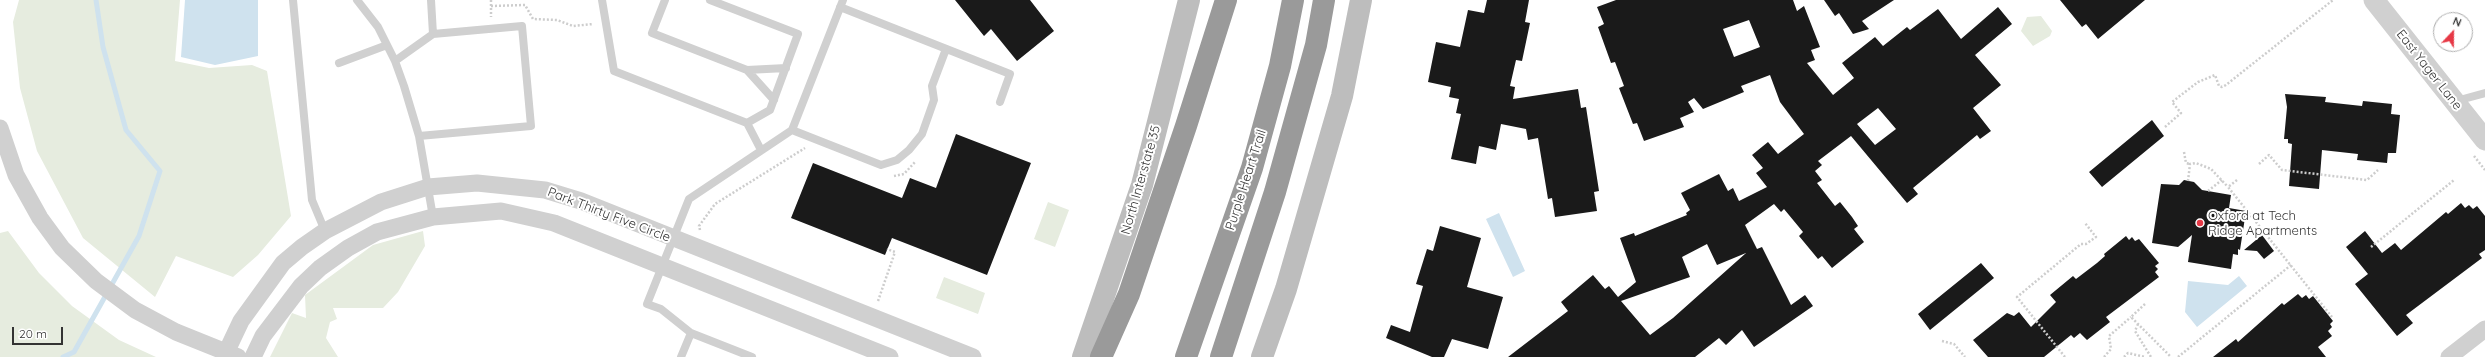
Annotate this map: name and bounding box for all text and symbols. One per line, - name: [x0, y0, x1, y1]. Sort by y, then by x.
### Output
- north arrow: [2433, 12, 2473, 52]
- text: N: [2451, 14, 2463, 30]
- street label: East Yager Lane: [2393, 27, 2465, 113]
- street label: North Interstate 35: [1118, 124, 1164, 236]
- street label: Purple Heart Trail: [1222, 128, 1270, 232]
- street label: Park Thirty Five Circle: [545, 184, 673, 246]
- place label: Oxford at Tech Ridge Apartments: [2208, 208, 2317, 239]
- marker: Oxford at Tech Ridge Apartments: [2195, 218, 2205, 228]
- scale bar: [14, 319, 65, 345]
- text: 20 m: [19, 326, 47, 341]

